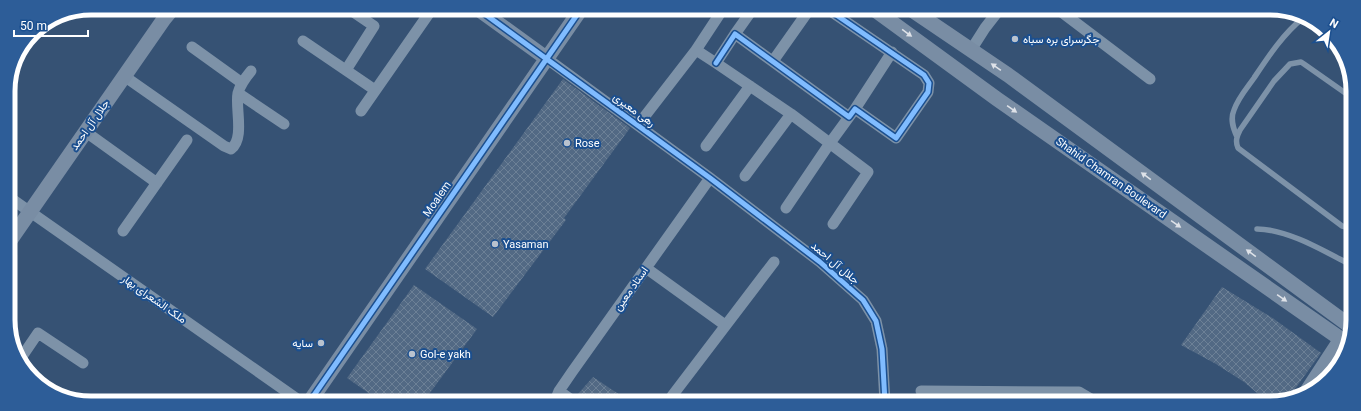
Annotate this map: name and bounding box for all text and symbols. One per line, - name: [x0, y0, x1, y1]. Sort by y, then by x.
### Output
- scale bar: [14, 12, 88, 38]
- north arrow: [1309, 12, 1349, 52]
- text: N: [1327, 16, 1341, 31]
- text: 50 m: [20, 19, 47, 33]
- one-way arrow: [901, 29, 912, 37]
- place label: جگرسرای بره سباه: [1023, 33, 1100, 46]
- marker: جگرسرای بره سباه: [1010, 34, 1020, 44]
- one-way arrow: [991, 63, 1001, 71]
- street label: رهی معیری: [610, 90, 658, 130]
- street label: جلال آل احمد: [68, 97, 112, 153]
- one-way arrow: [1006, 105, 1017, 113]
- street label: Shahid Chamran Boulevard: [1053, 135, 1169, 221]
- place label: Rose: [575, 137, 600, 150]
- marker: Rose: [562, 138, 572, 148]
- one-way arrow: [1141, 172, 1152, 181]
- street label: Moalem: [420, 179, 454, 219]
- one-way arrow: [1170, 220, 1181, 228]
- place label: Yasaman: [503, 238, 549, 251]
- marker: Yasaman: [490, 239, 500, 249]
- street label: جلال آل احمد: [808, 239, 862, 287]
- one-way arrow: [1246, 249, 1257, 257]
- street label: استاد معین: [611, 264, 651, 314]
- street label: ملک الشعرای بهار: [118, 271, 189, 326]
- one-way arrow: [1277, 294, 1288, 302]
- place label: سایه: [292, 337, 313, 350]
- marker: سایه: [316, 338, 326, 348]
- place label: Gol-e yakh: [420, 348, 471, 361]
- marker: Gol-e yakh: [407, 349, 417, 359]

